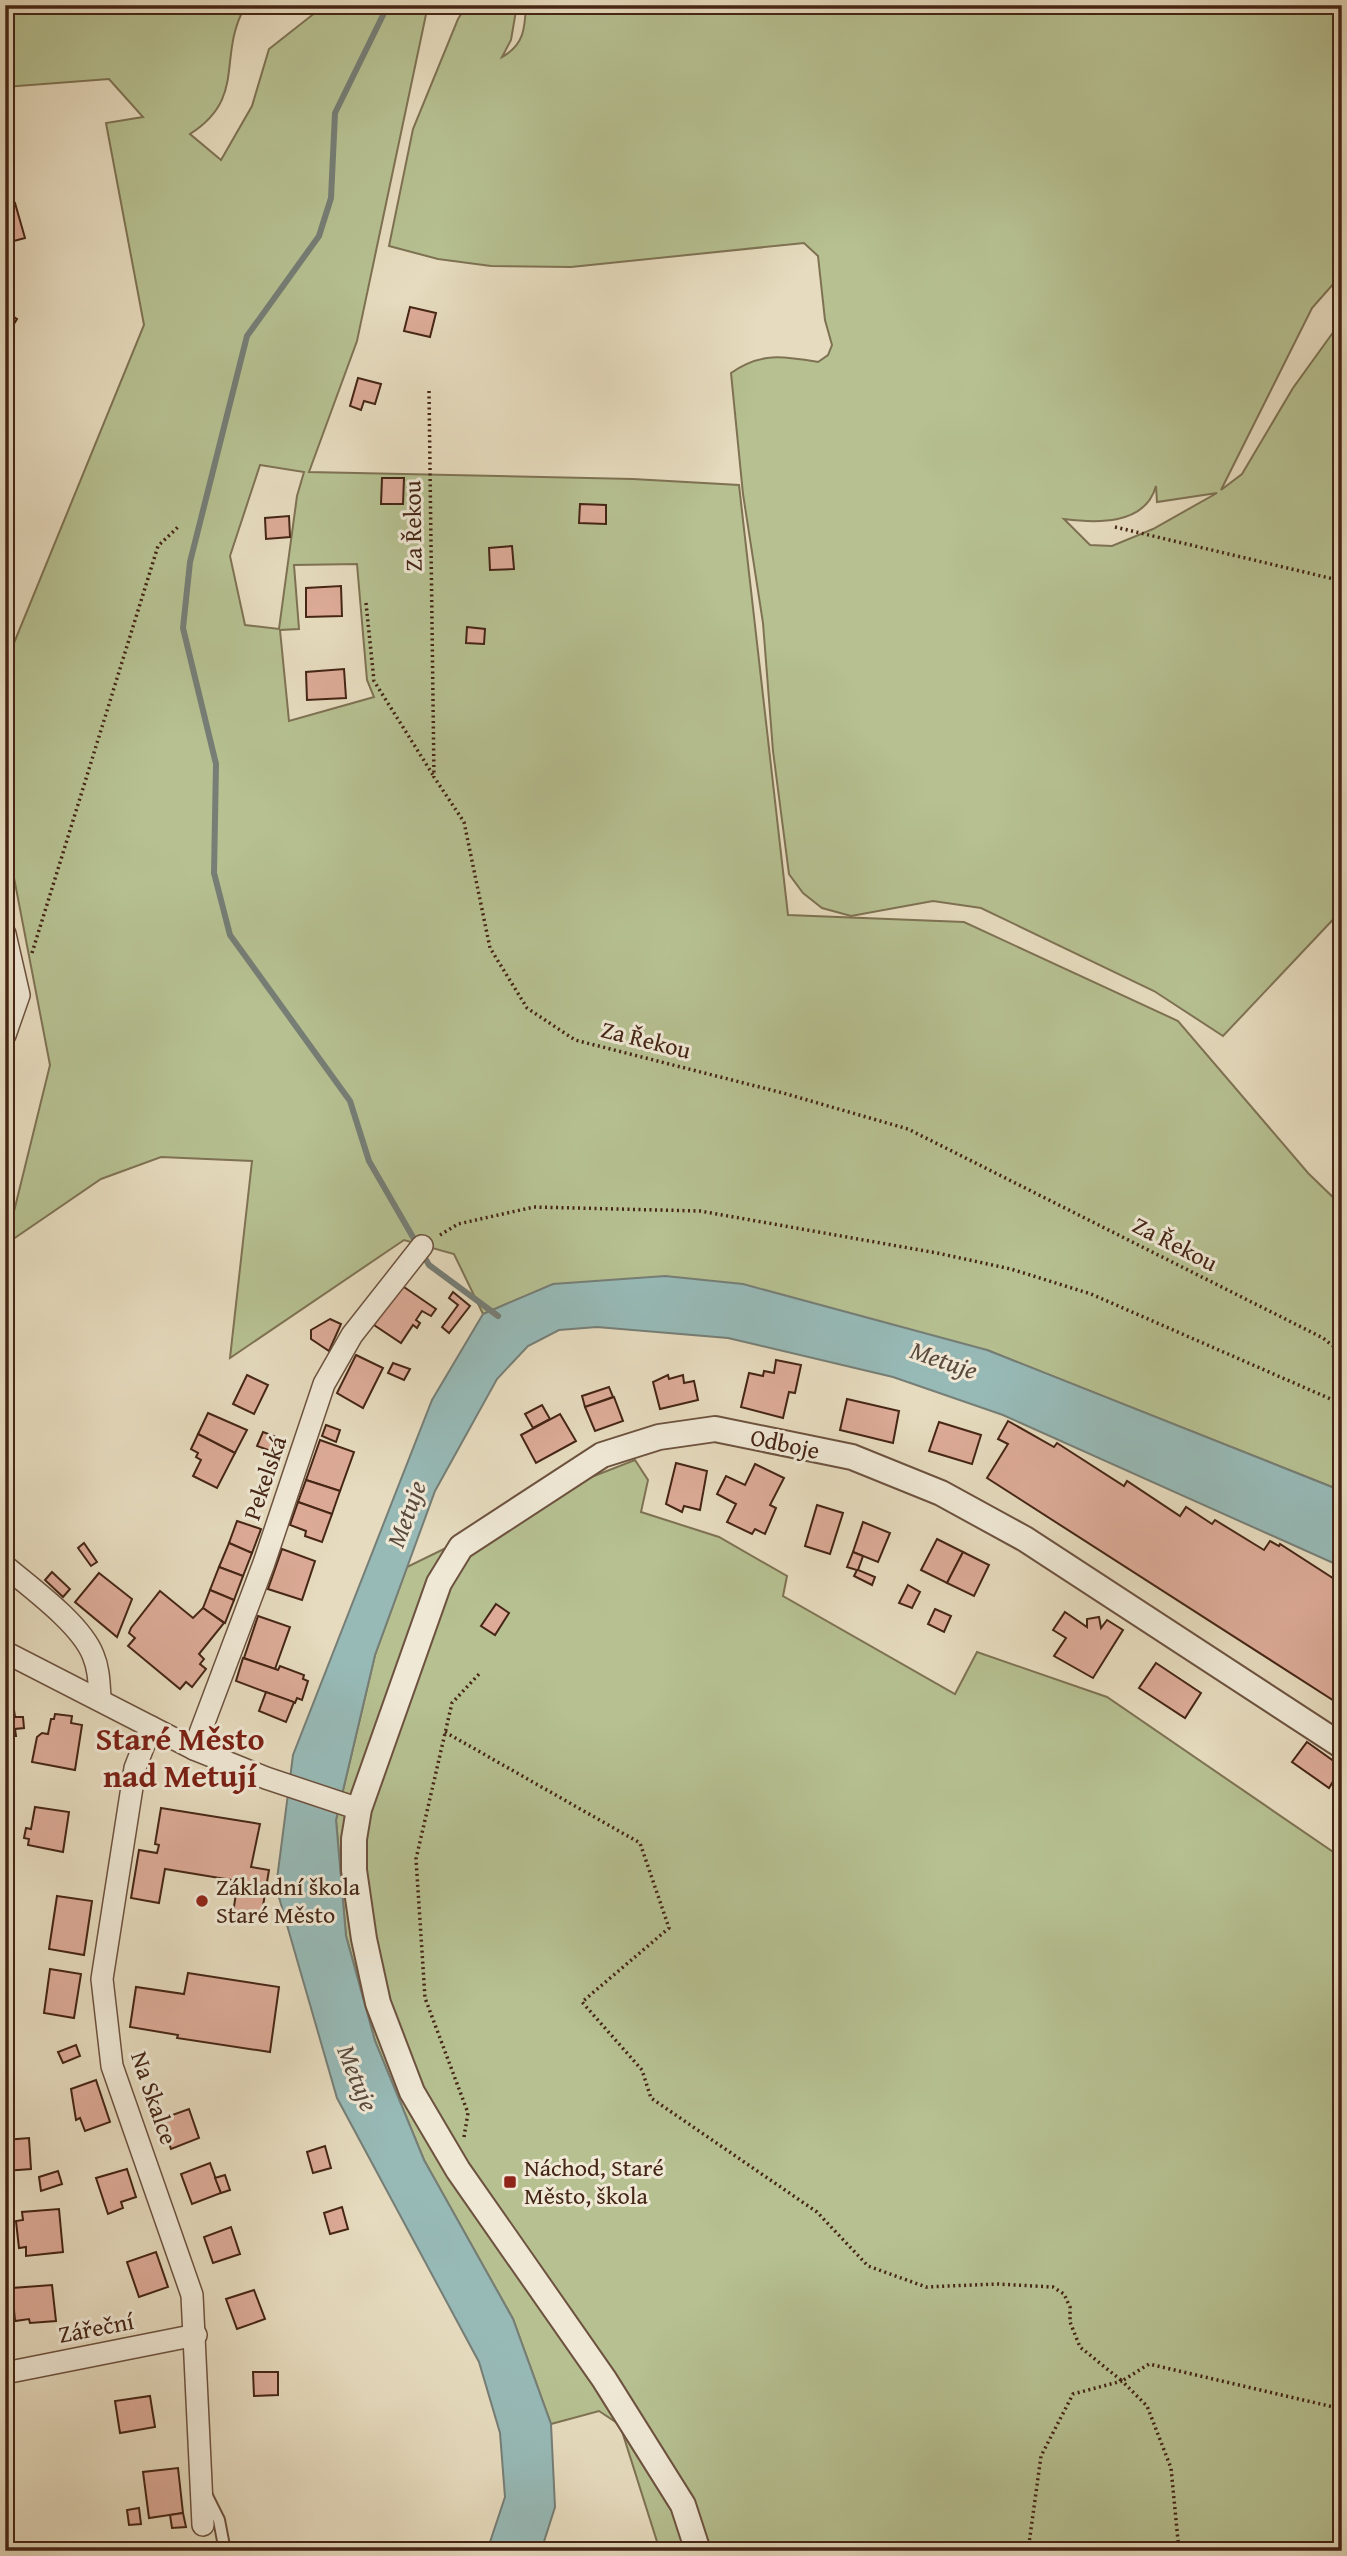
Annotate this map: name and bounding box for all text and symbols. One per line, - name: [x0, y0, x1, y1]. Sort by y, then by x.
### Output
- street label: Za Řekou: [394, 480, 431, 572]
- street label: Za Řekou: [598, 1011, 695, 1068]
- street label: Za Řekou: [1127, 1207, 1224, 1280]
- water label: Metuje: [905, 1330, 983, 1389]
- street label: Odboje: [747, 1419, 823, 1468]
- street label: Pekelská: [234, 1430, 295, 1525]
- water label: Metuje: [375, 1475, 436, 1553]
- district label: Staré Město nad Metují: [96, 1715, 264, 1799]
- place label: Základní škola Staré Město: [216, 1869, 361, 1932]
- marker: Základní škola Staré Město: [194, 1893, 210, 1909]
- water label: Metuje: [328, 2039, 389, 2117]
- street label: Na Skalce: [122, 2047, 187, 2149]
- place label: Náchod, Staré Město, škola: [524, 2150, 664, 2213]
- marker: Náchod, Staré Město, škola: [502, 2174, 518, 2190]
- street label: Zářeční: [55, 2303, 138, 2352]

